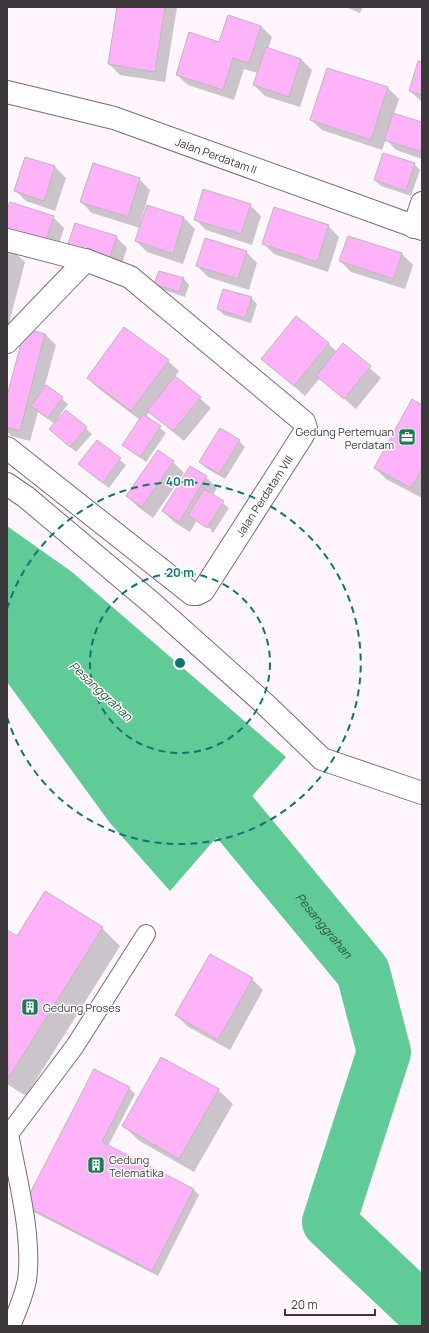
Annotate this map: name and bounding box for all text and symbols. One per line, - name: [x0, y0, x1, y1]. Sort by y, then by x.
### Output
- street label: Jalan Perdatam II: [174, 133, 259, 176]
- place label: Gedung Pertemuan Perdatam: [296, 424, 394, 452]
- office icon: Gedung Pertemuan Perdatam: [397, 427, 417, 447]
- street label: Jalan Perdatam VIII: [232, 452, 296, 540]
- text: 40 m: [166, 473, 194, 490]
- text: 20 m: [166, 564, 194, 581]
- centre of rings: [173, 656, 187, 670]
- water label: Pesanggrahan: [66, 657, 137, 725]
- water label: Pesanggrahan: [292, 889, 357, 962]
- building icon: Gedung Proses: [20, 997, 40, 1017]
- place label: Gedung Proses: [43, 1000, 121, 1015]
- place label: Gedung Telematika: [109, 1152, 164, 1180]
- building icon: Gedung Telematika: [86, 1155, 106, 1175]
- scale bar: [285, 1291, 375, 1317]
- text: 20 m: [291, 1296, 318, 1313]

